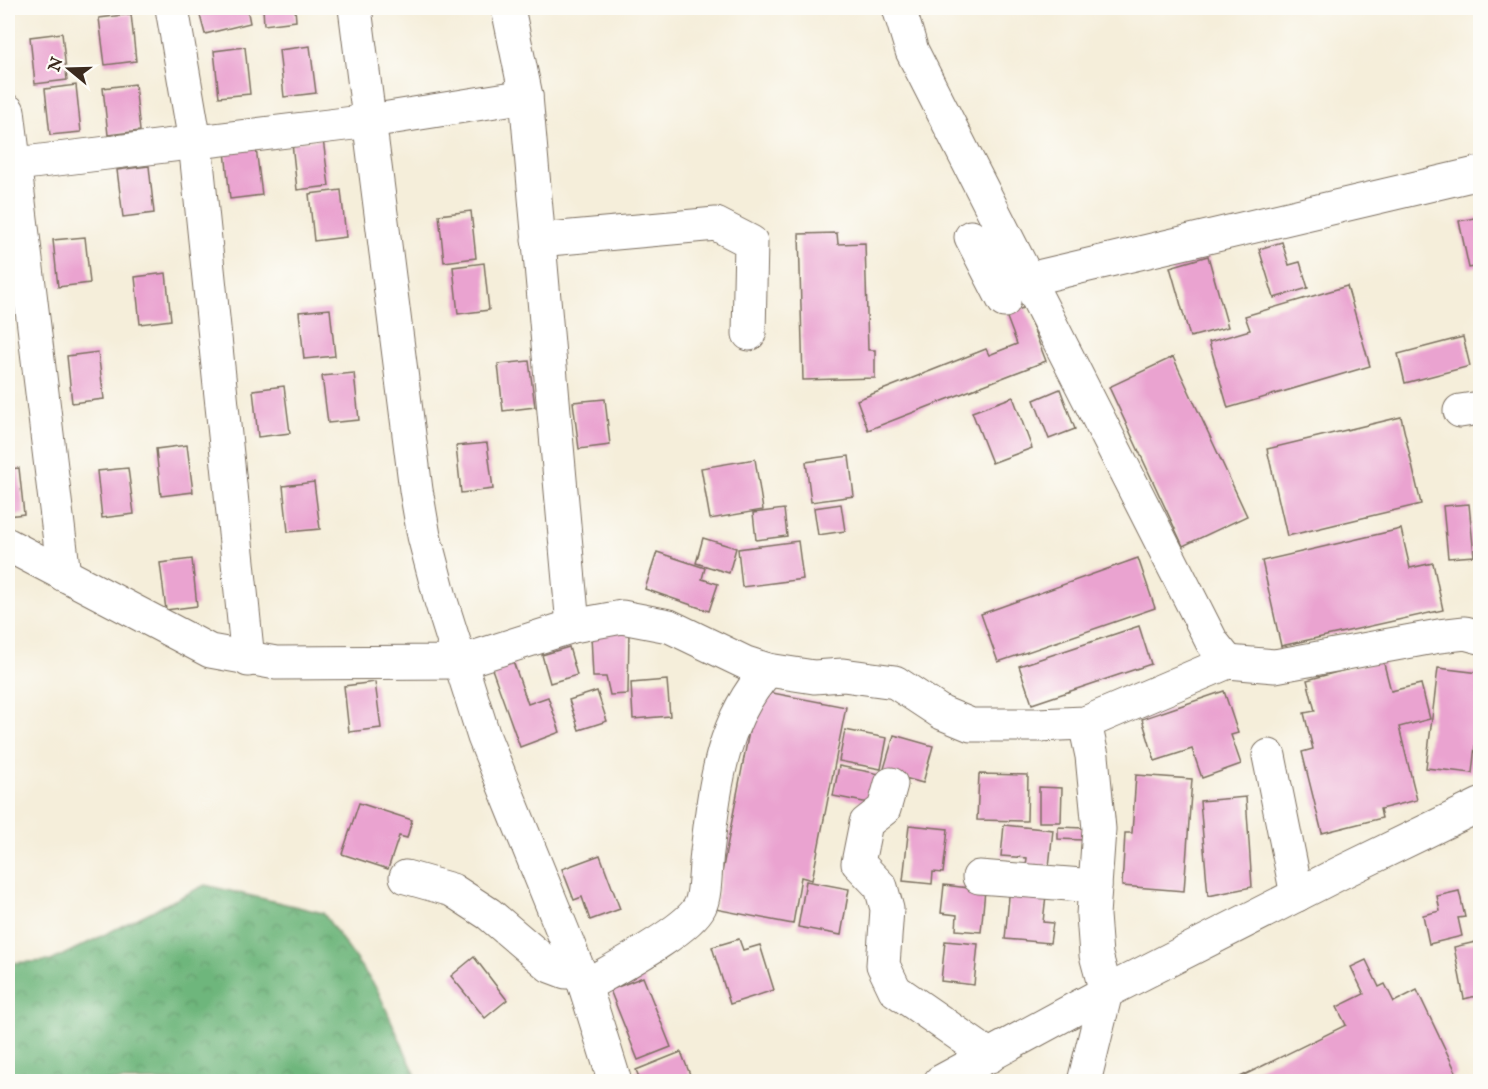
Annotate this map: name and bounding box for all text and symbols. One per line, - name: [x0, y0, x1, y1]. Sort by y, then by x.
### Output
- north arrow: [39, 39, 99, 99]
- text: N: [45, 55, 68, 76]

